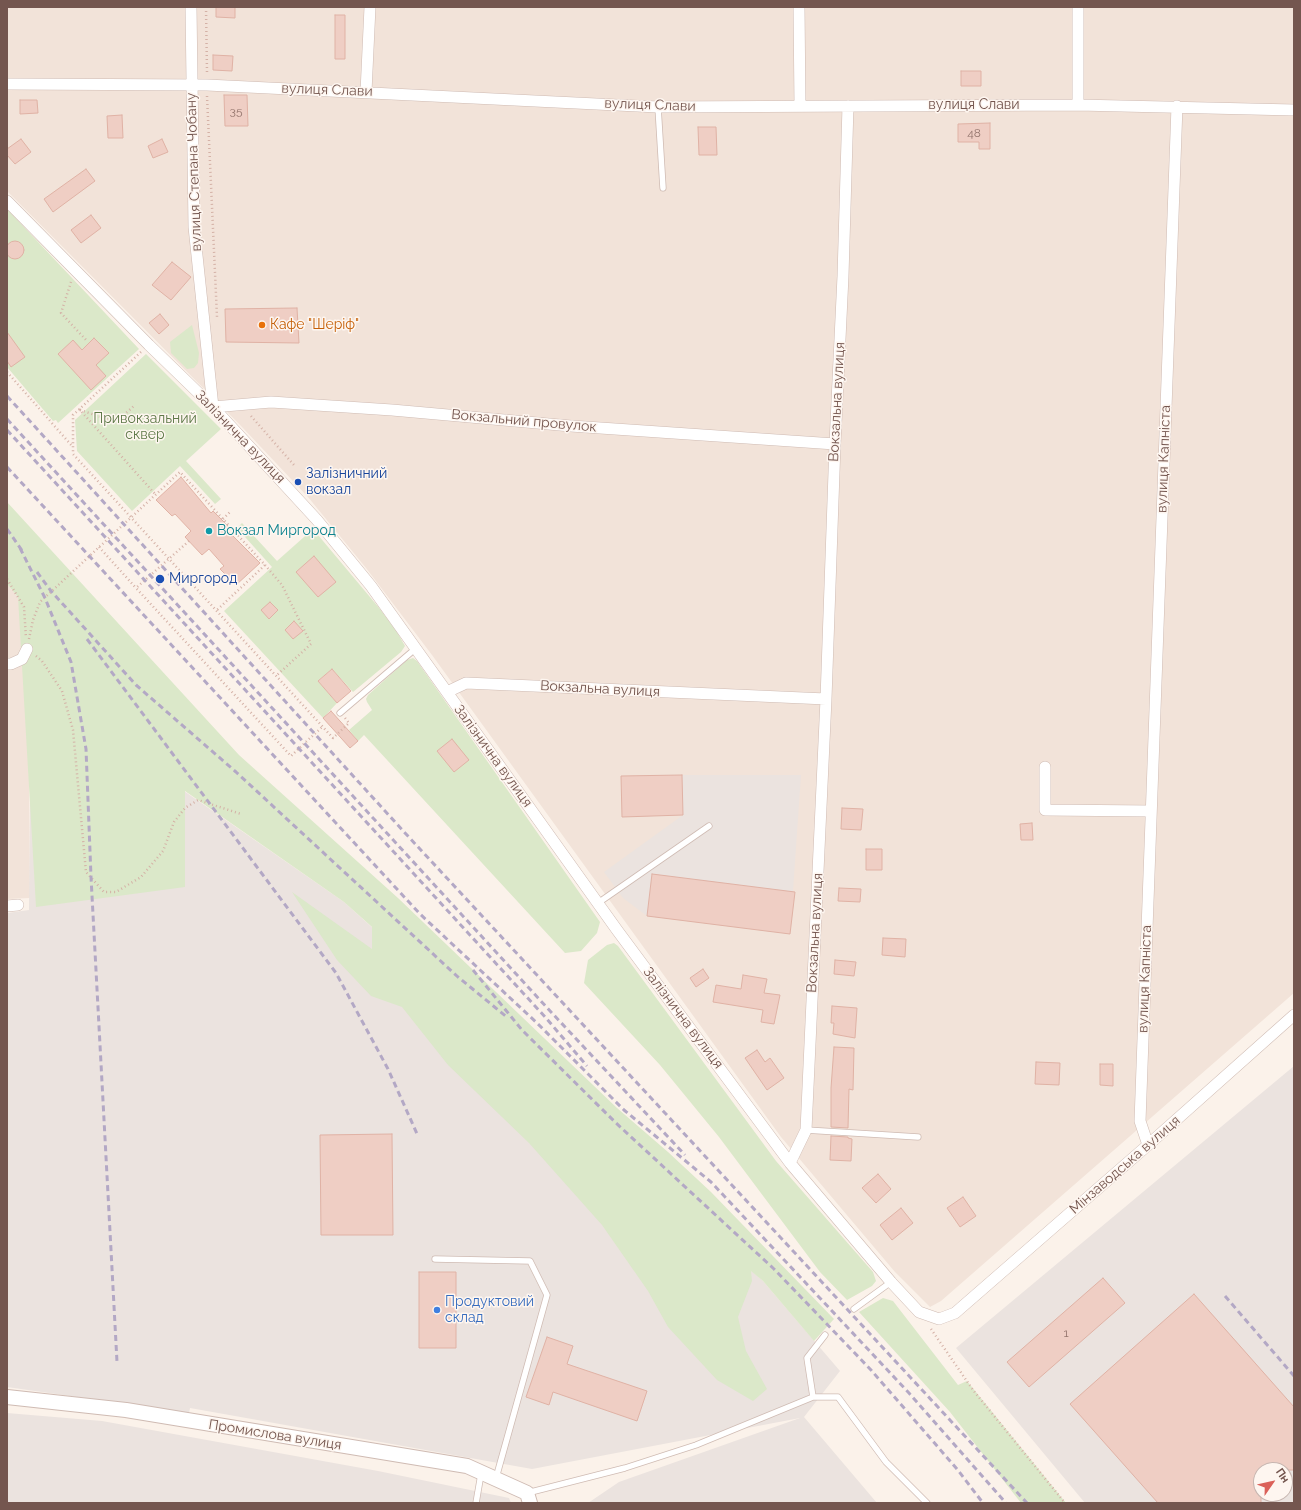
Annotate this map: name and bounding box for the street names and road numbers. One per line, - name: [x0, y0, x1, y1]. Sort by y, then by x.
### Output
- street label: вулиця Слави: [281, 80, 373, 100]
- street label: вулиця Степана Чобану: [183, 92, 205, 252]
- street label: вулиця Слави: [604, 95, 696, 115]
- street label: вулиця Слави: [928, 97, 1020, 113]
- street label: Вокзальна вулиця: [825, 342, 849, 462]
- street label: Залізнична вулиця: [191, 387, 289, 487]
- street label: вулиця Капніста: [1154, 405, 1174, 513]
- street label: Вокзальний провулок: [451, 406, 597, 436]
- street label: Вокзальна вулиця: [540, 677, 660, 701]
- street label: Залізнична вулиця: [450, 702, 536, 810]
- street label: Вокзальна вулиця: [803, 873, 827, 993]
- street label: вулиця Капніста: [1135, 925, 1155, 1033]
- street label: Залізнична вулиця: [639, 964, 727, 1072]
- street label: Мінзаводська вулиця: [1066, 1112, 1184, 1218]
- street label: Промислова вулиця: [207, 1416, 343, 1454]

